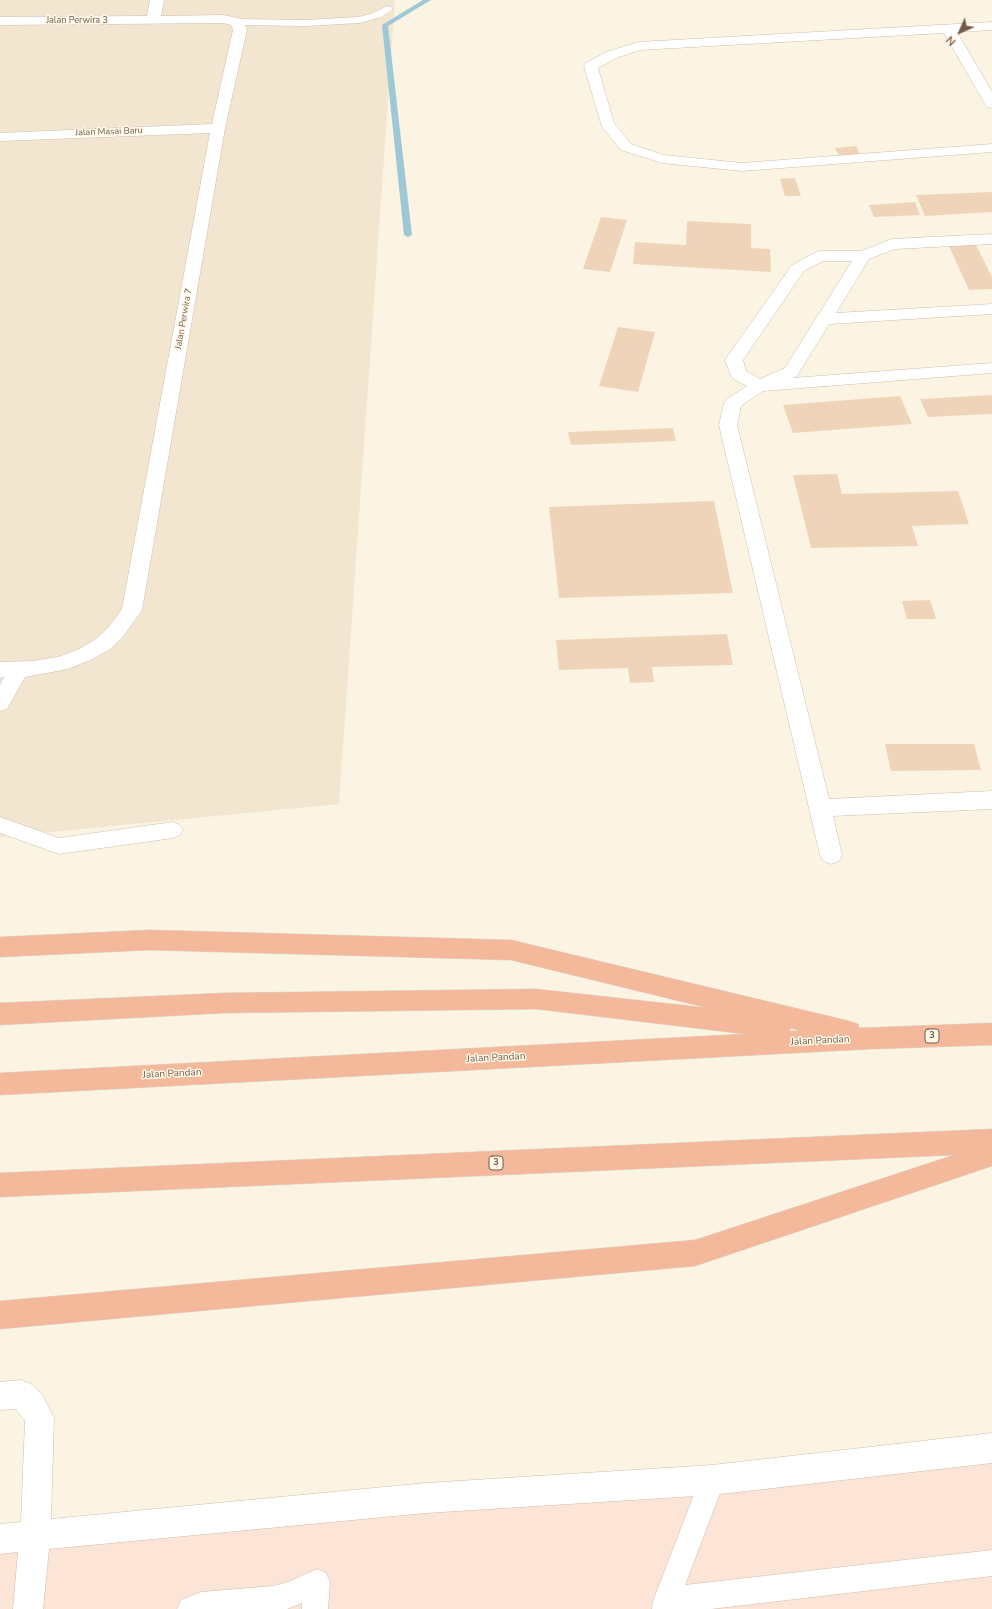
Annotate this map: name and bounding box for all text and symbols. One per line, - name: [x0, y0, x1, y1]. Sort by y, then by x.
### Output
- north arrow: [940, 12, 980, 52]
- street label: Jalan Perwira 3: [46, 16, 108, 26]
- text: N: [943, 33, 959, 49]
- street label: Jalan Masai Baru: [75, 125, 143, 139]
- street label: Jalan Perwira 7: [173, 288, 195, 350]
- road number: 3: [925, 1029, 939, 1043]
- street label: Jalan Pandan: [790, 1033, 850, 1049]
- street label: Jalan Pandan: [466, 1050, 526, 1066]
- street label: Jalan Pandan: [142, 1066, 202, 1082]
- road number: 3: [489, 1156, 503, 1170]

